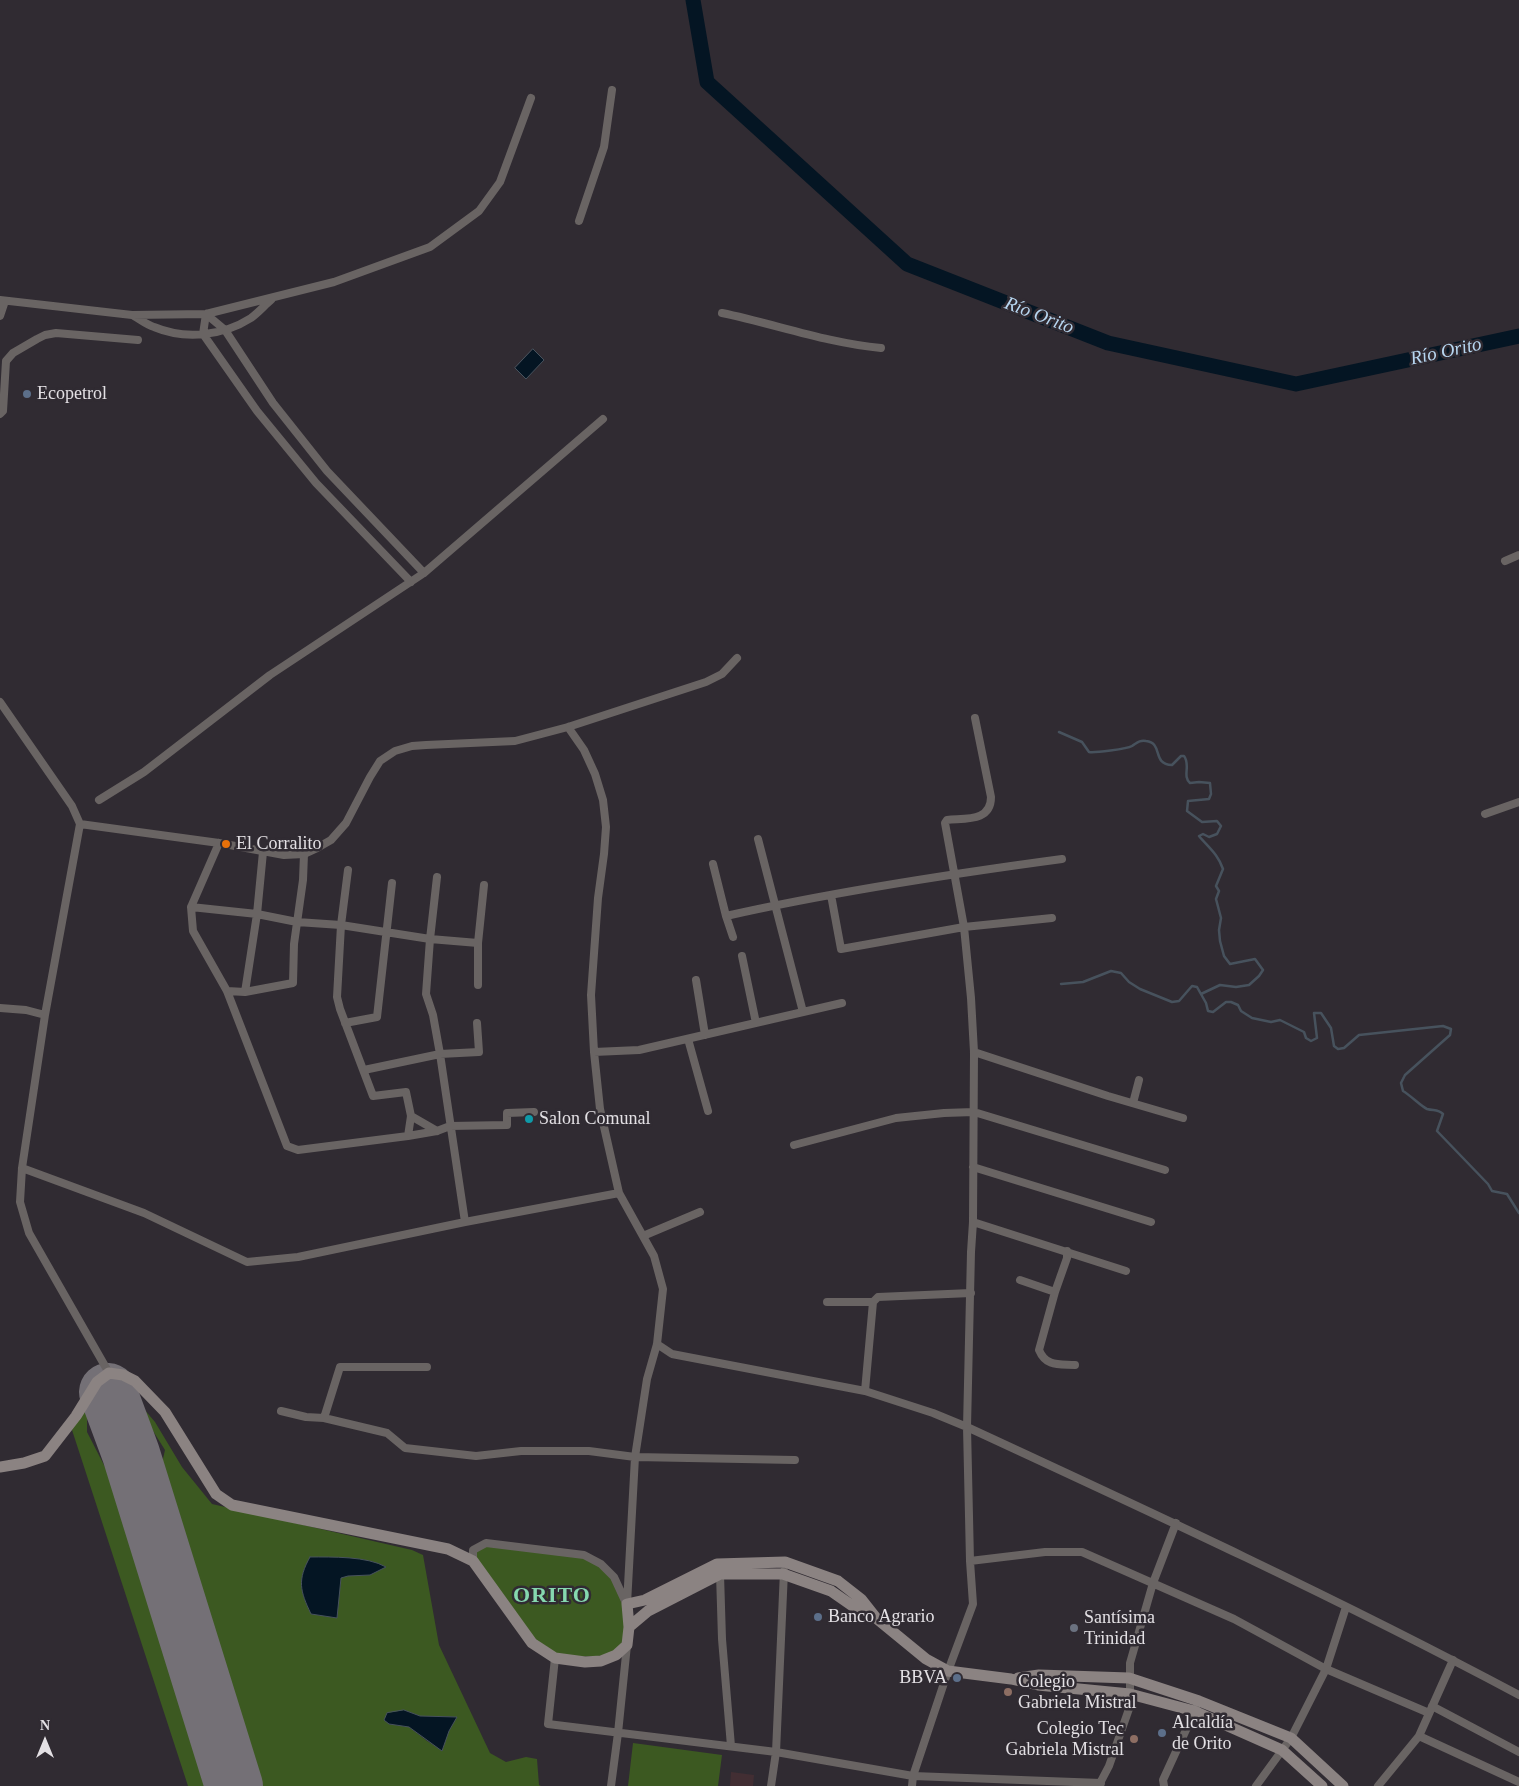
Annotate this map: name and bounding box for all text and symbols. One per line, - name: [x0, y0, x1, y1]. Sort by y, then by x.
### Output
- water label: Río Orito: [1001, 292, 1077, 340]
- water label: Río Orito: [1408, 333, 1484, 371]
- place label: Ecopetrol: [37, 383, 107, 405]
- marker: Ecopetrol: [21, 388, 33, 400]
- place label: El Corralito: [236, 833, 321, 855]
- marker: El Corralito: [220, 838, 232, 850]
- place label: Salon Comunal: [539, 1108, 650, 1130]
- marker: Salon Comunal: [523, 1113, 535, 1125]
- district label: ORITO: [512, 1583, 592, 1609]
- place label: Banco Agrario: [828, 1606, 934, 1628]
- place label: Santísima Trinidad: [1084, 1607, 1155, 1650]
- marker: Banco Agrario: [812, 1611, 824, 1623]
- marker: Santísima Trinidad: [1068, 1622, 1080, 1634]
- place label: BBVA: [899, 1667, 947, 1689]
- place label: Colegio Gabriela Mistral: [1018, 1671, 1136, 1714]
- marker: BBVA: [951, 1672, 963, 1684]
- marker: Colegio Gabriela Mistral: [1002, 1686, 1014, 1698]
- place label: Alcaldía de Orito: [1172, 1712, 1233, 1755]
- north arrow: [20, 1716, 70, 1766]
- text: N: [40, 1718, 50, 1733]
- place label: Colegio Tec Gabriela Mistral: [1006, 1718, 1124, 1760]
- marker: Alcaldía de Orito: [1156, 1727, 1168, 1739]
- marker: Colegio Tec Gabriela Mistral: [1128, 1733, 1140, 1745]

